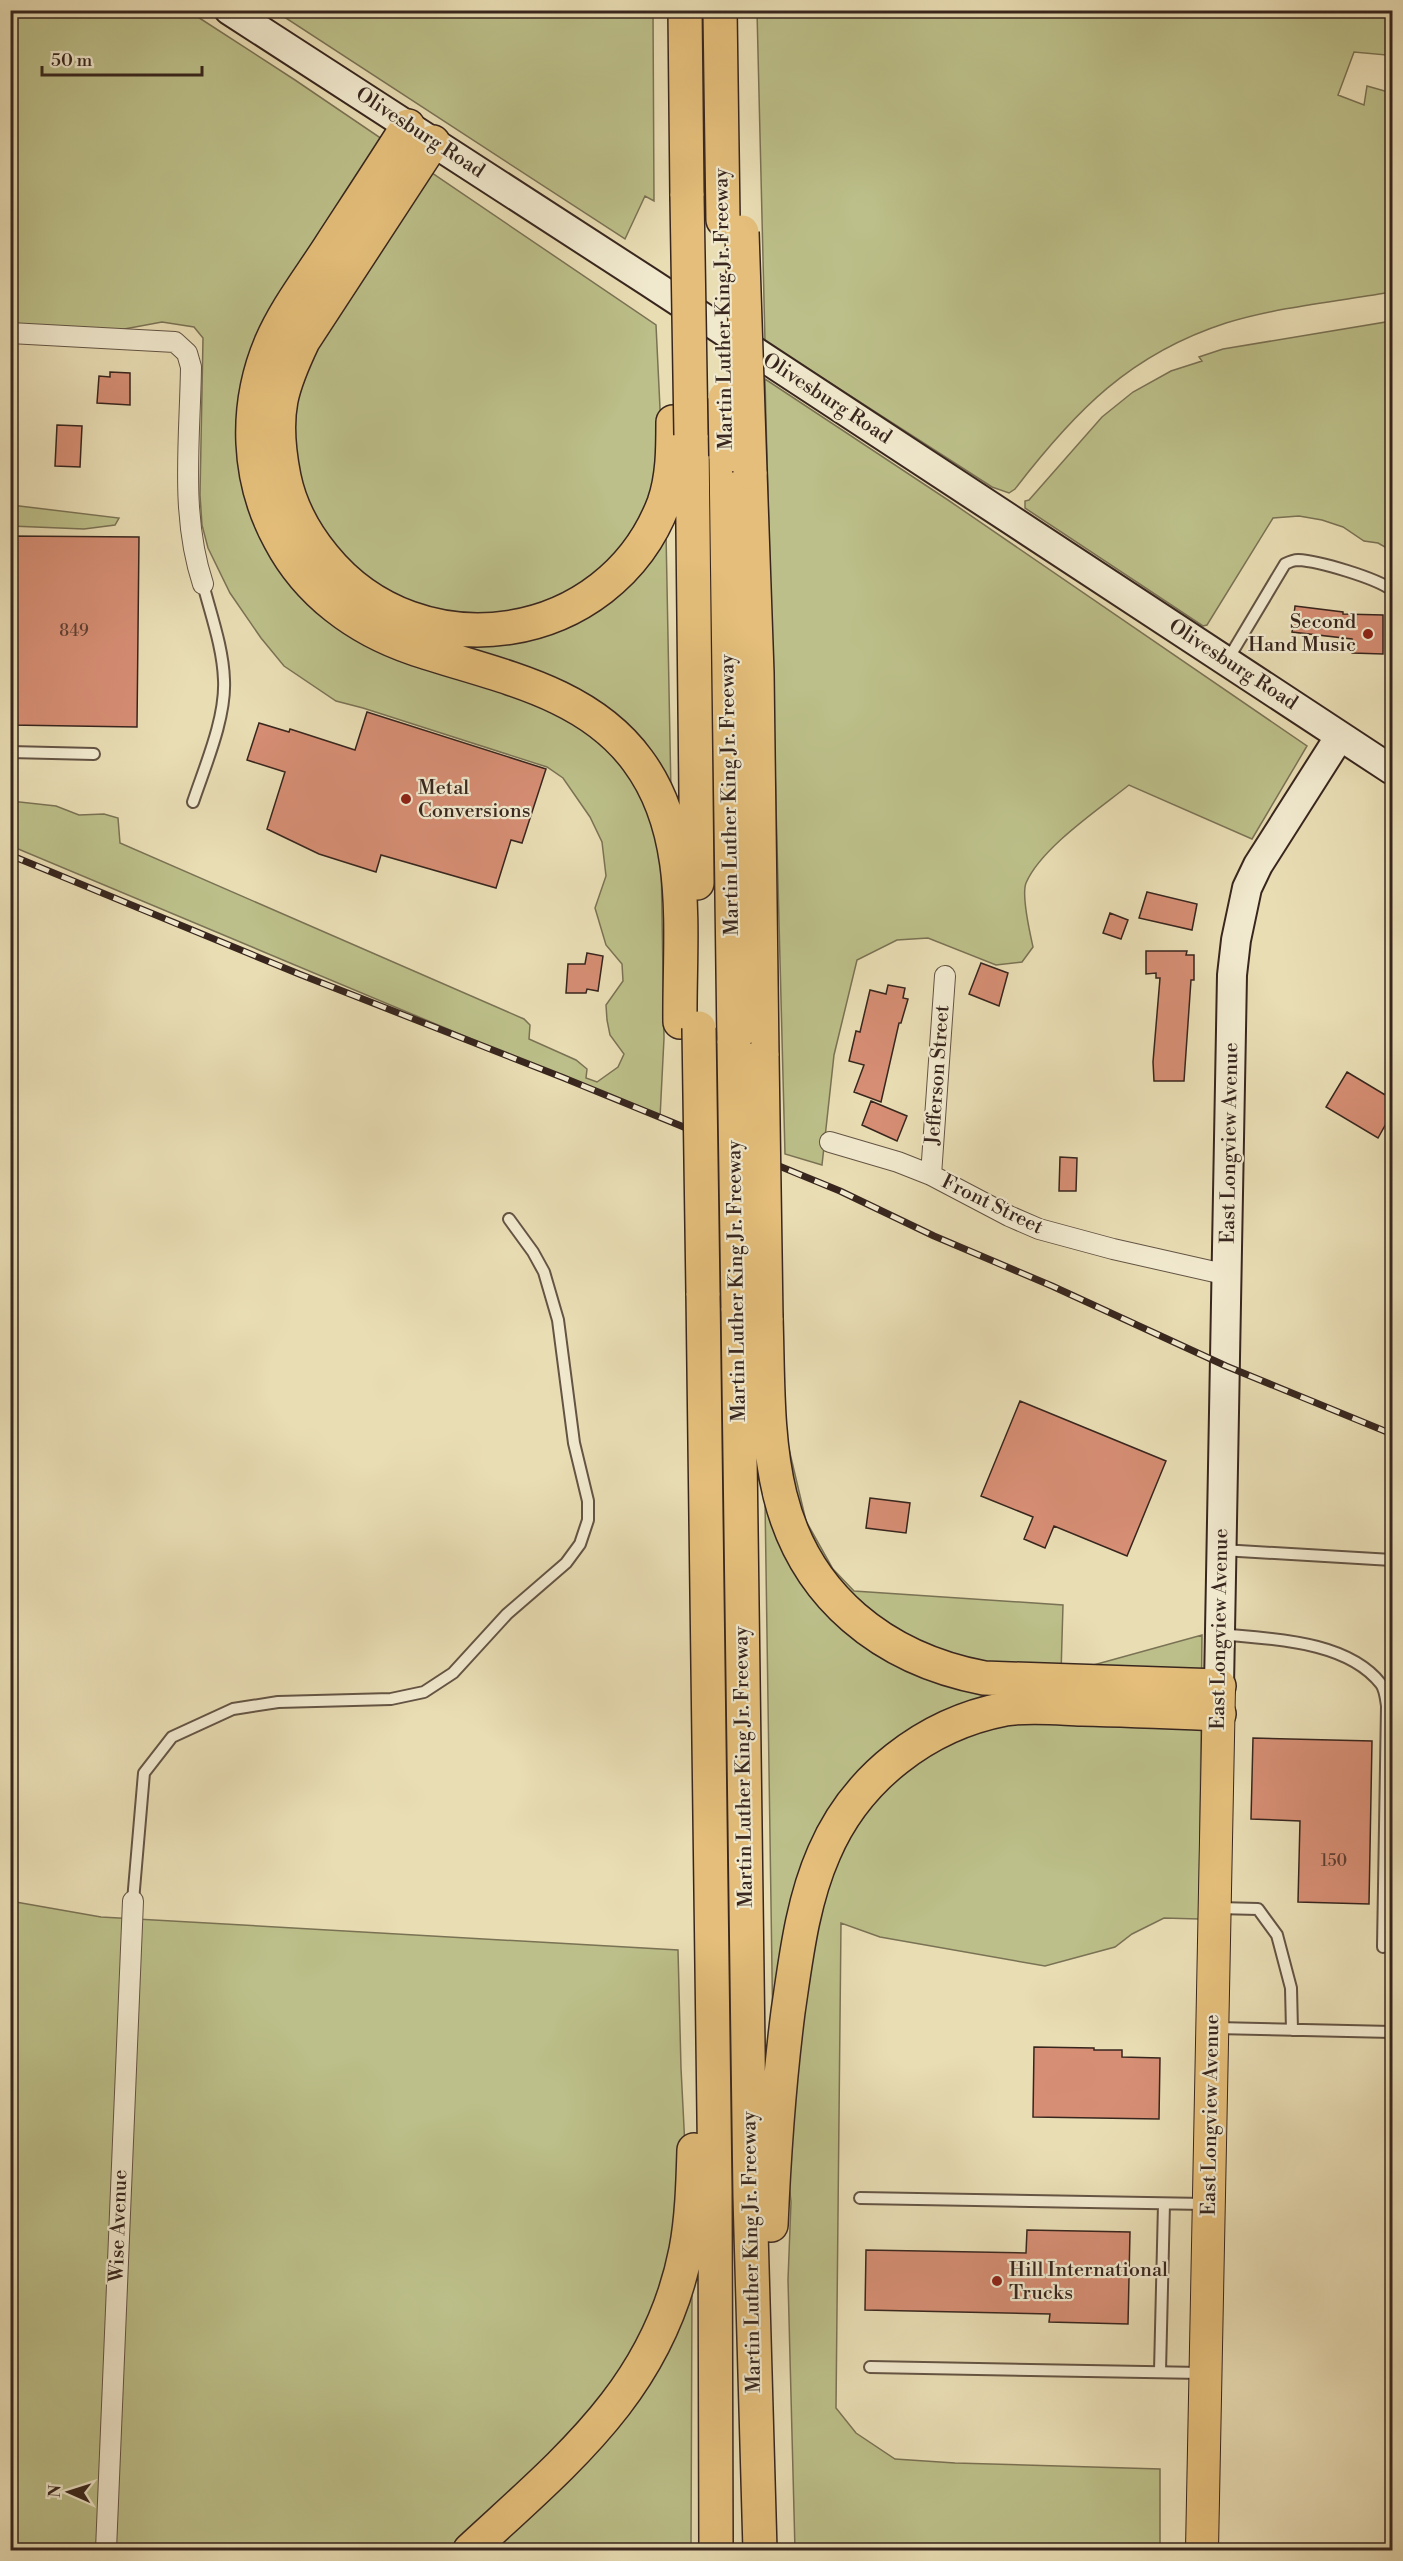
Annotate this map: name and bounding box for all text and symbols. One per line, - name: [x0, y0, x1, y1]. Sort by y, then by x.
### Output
- scale bar: [42, 39, 202, 77]
- text: 50 m: [51, 49, 93, 72]
- street label: Olivesburg Road: [351, 82, 490, 184]
- street label: Martin Luther King Jr. Freeway: [709, 168, 739, 450]
- street label: Olivesburg Road: [758, 348, 897, 450]
- place label: Second Hand Music: [1248, 610, 1357, 658]
- street label: Olivesburg Road: [1164, 614, 1303, 716]
- house number: 849: [59, 621, 89, 641]
- marker: Second Hand Music: [1361, 627, 1375, 641]
- street label: Martin Luther King Jr. Freeway: [715, 654, 745, 936]
- place label: Metal Conversions: [418, 776, 530, 824]
- marker: Metal Conversions: [399, 792, 413, 806]
- street label: Jefferson Street: [921, 1004, 955, 1147]
- street label: East Longview Avenue: [1216, 1042, 1244, 1244]
- street label: Martin Luther King Jr. Freeway: [722, 1140, 752, 1422]
- street label: Front Street: [937, 1170, 1047, 1240]
- street label: East Longview Avenue: [1206, 1528, 1234, 1730]
- street label: Martin Luther King Jr. Freeway: [729, 1626, 759, 1908]
- house number: 150: [1321, 1851, 1347, 1871]
- street label: East Longview Avenue: [1197, 2014, 1225, 2216]
- street label: Martin Luther King Jr. Freeway: [737, 2111, 767, 2393]
- street label: Wise Avenue: [105, 2169, 133, 2284]
- place label: Hill International Trucks: [1009, 2258, 1168, 2306]
- marker: Hill International Trucks: [990, 2274, 1004, 2288]
- north arrow: [39, 2462, 99, 2522]
- text: N: [45, 2484, 65, 2498]

